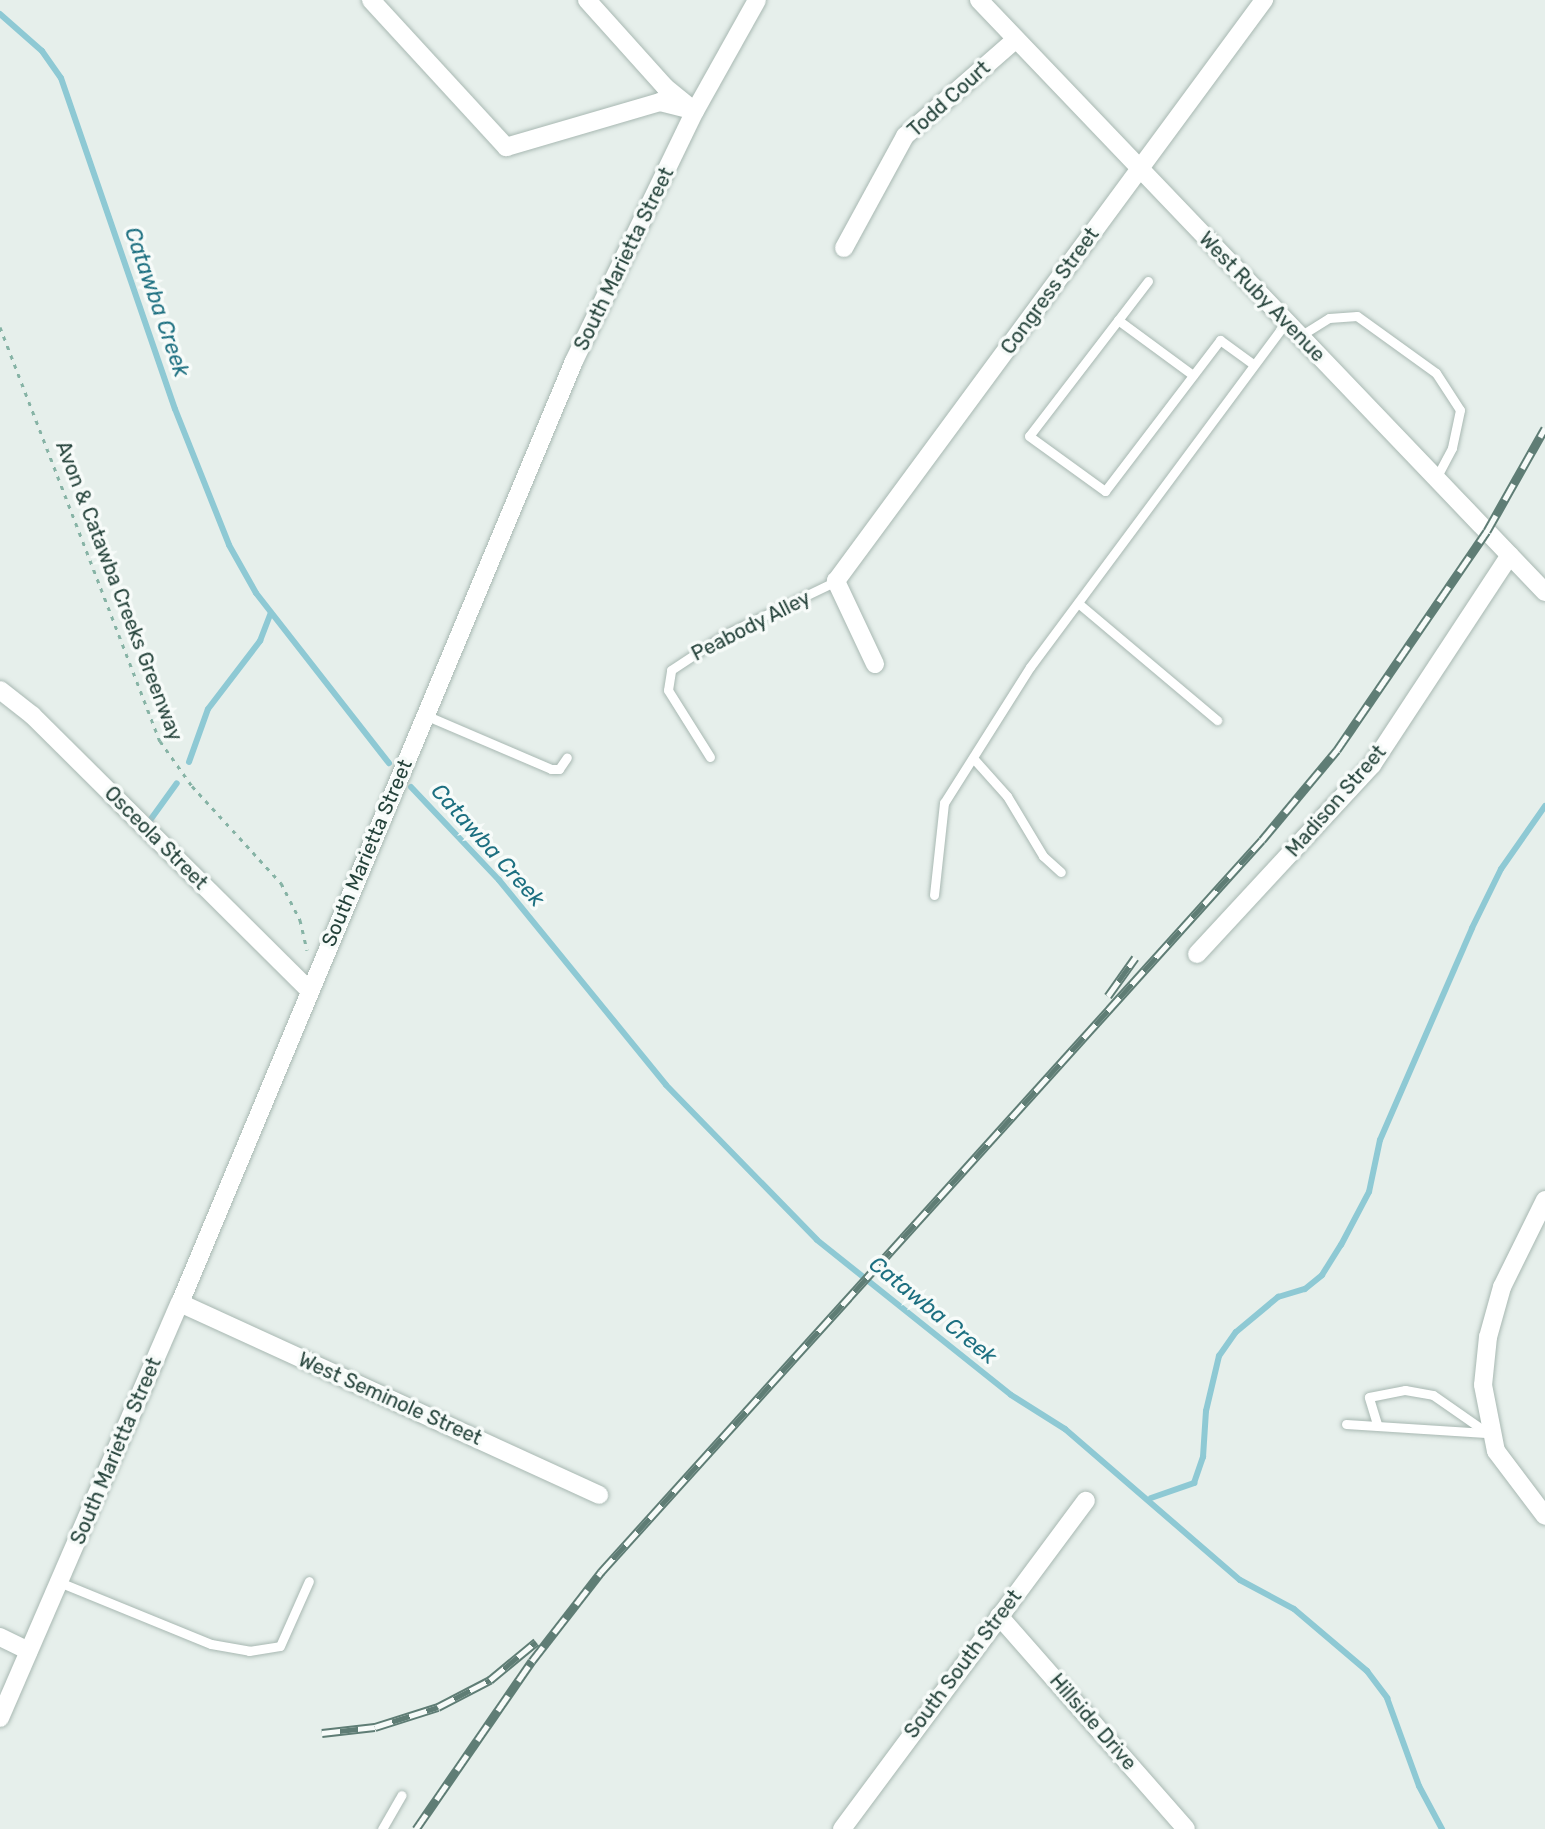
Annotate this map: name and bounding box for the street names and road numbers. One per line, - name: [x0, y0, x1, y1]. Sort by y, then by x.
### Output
- street label: Todd Court: [903, 56, 995, 142]
- street label: South Marietta Street: [569, 164, 679, 354]
- street label: Congress Street: [996, 223, 1104, 359]
- street label: West Ruby Avenue: [1194, 227, 1330, 367]
- street label: Avon & Catawba Creeks Greenway: [51, 438, 187, 744]
- street label: Peabody Alley: [687, 586, 815, 666]
- street label: Madison Street: [1281, 740, 1391, 862]
- street label: South Marietta Street: [317, 756, 417, 950]
- street label: Osceola Street: [99, 781, 213, 895]
- street label: West Seminole Street: [295, 1348, 485, 1450]
- street label: South Marietta Street: [66, 1354, 166, 1548]
- street label: South South Street: [899, 1585, 1027, 1743]
- street label: Hillside Drive: [1045, 1669, 1141, 1775]

